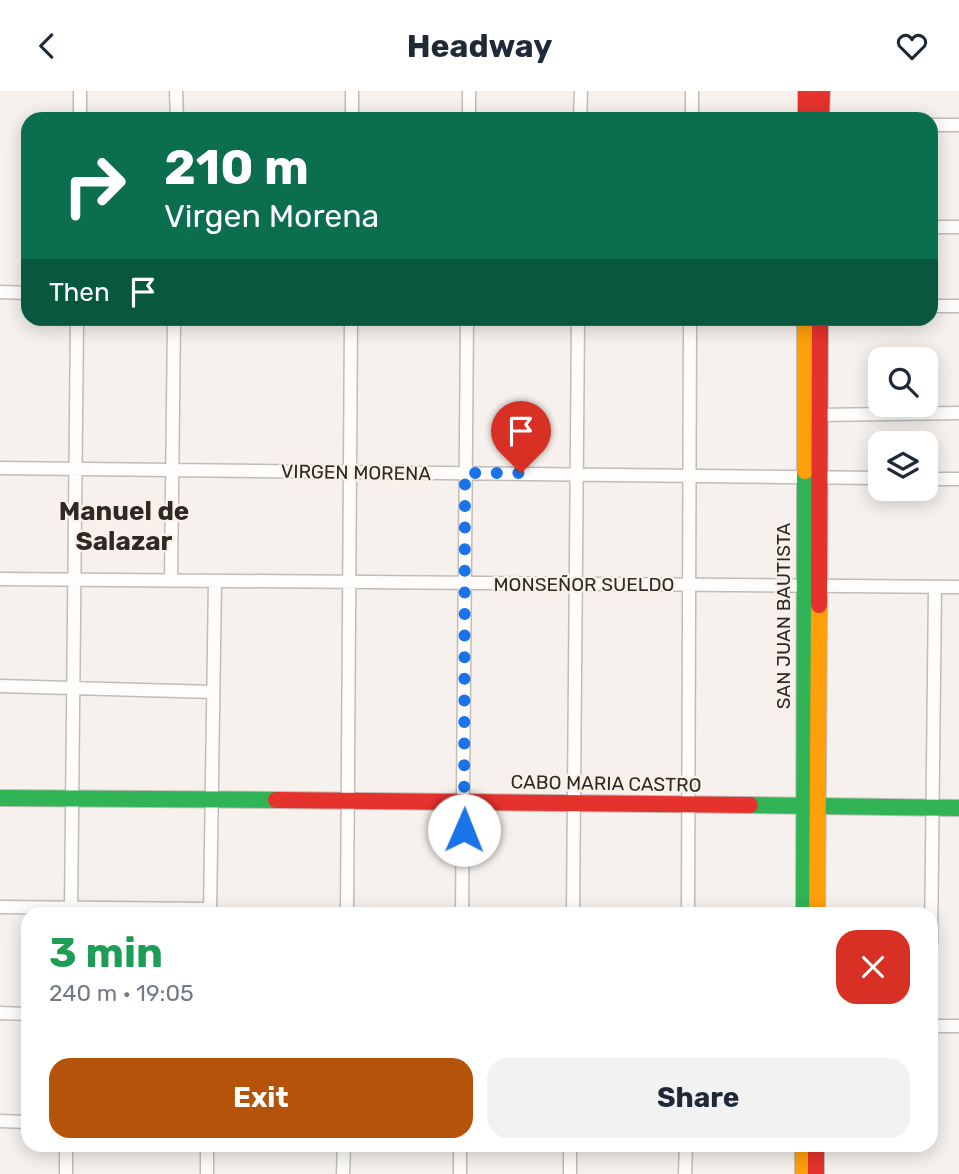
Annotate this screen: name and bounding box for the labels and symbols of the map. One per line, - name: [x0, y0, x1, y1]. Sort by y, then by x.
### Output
- pin: [491, 401, 551, 473]
- street label: VIRGEN MORENA: [281, 460, 432, 485]
- district label: Manuel de Salazar: [59, 496, 189, 557]
- street label: SAN JUAN BAUTISTA: [772, 523, 795, 709]
- street label: MONSEÑOR SUELDO: [494, 573, 674, 596]
- street label: CABO MARIA CASTRO: [510, 770, 702, 797]
- position arrow: [427, 793, 501, 867]

